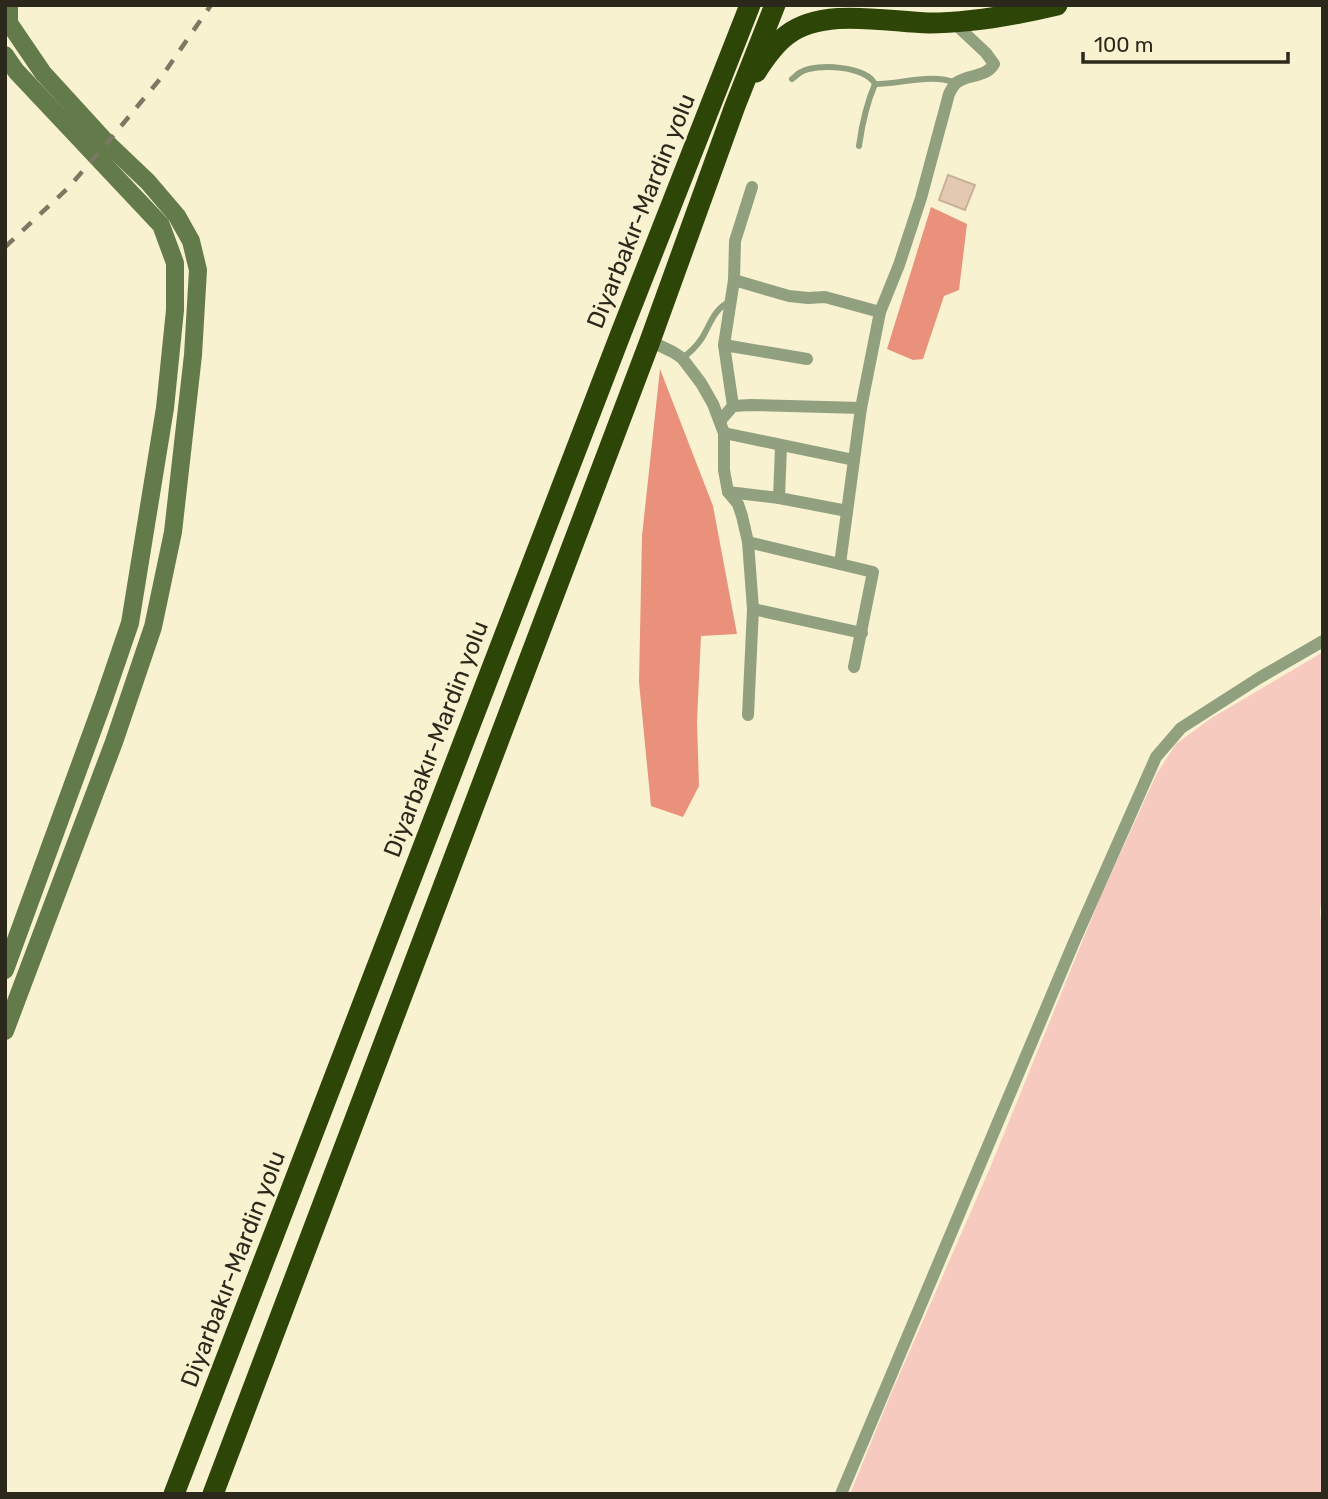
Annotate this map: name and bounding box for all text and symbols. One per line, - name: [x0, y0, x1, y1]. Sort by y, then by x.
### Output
- scale bar: [1083, 21, 1288, 65]
- text: 100 m: [1094, 32, 1153, 57]
- street label: Diyarbakır-Mardin yolu: [581, 90, 701, 332]
- street label: Diyarbakır-Mardin yolu: [378, 617, 494, 861]
- street label: Diyarbakır-Mardin yolu: [175, 1147, 291, 1391]

